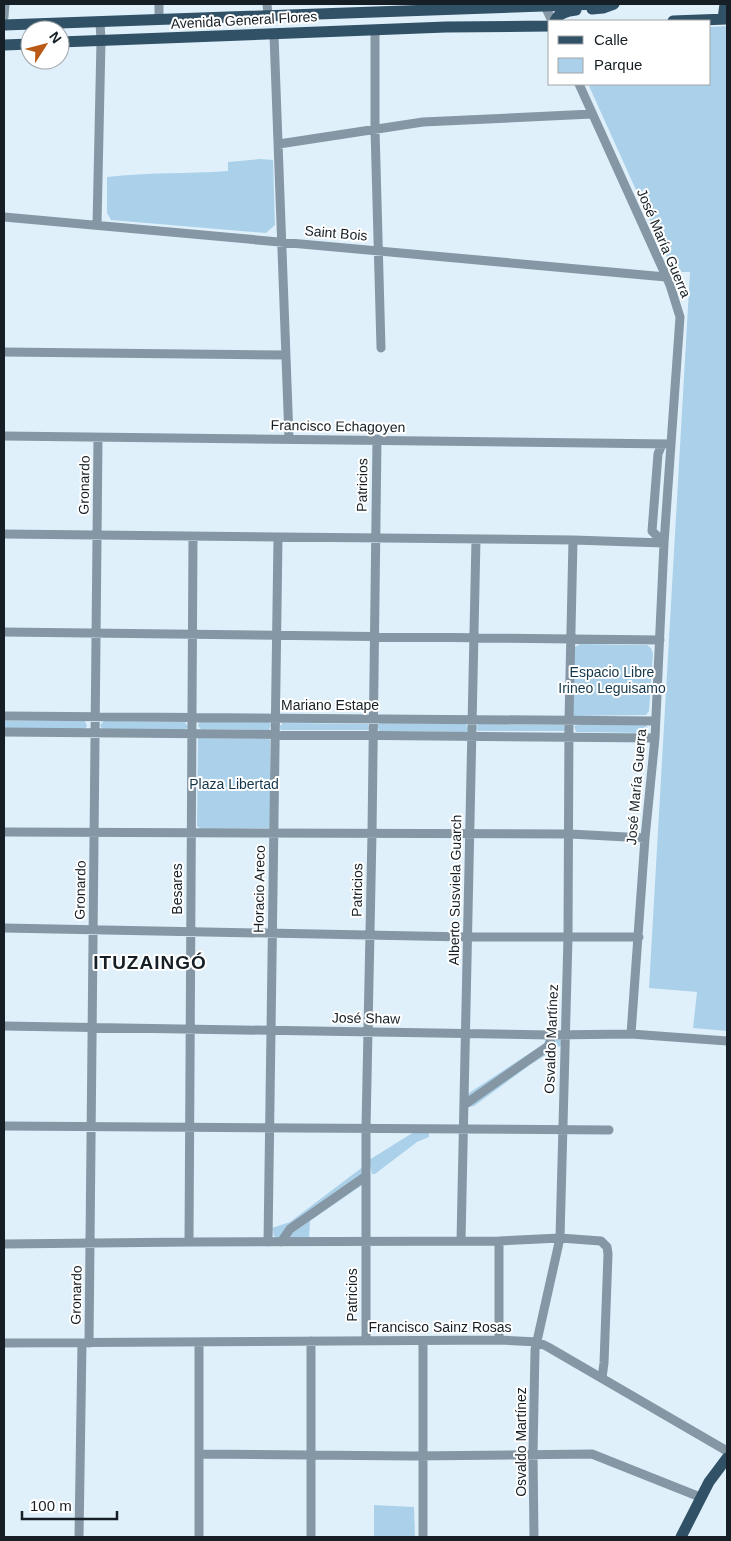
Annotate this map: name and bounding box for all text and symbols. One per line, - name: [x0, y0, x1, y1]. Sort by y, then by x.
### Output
- street label: Avenida General Flores: [170, 8, 318, 32]
- north arrow: [20, 20, 70, 70]
- legend: [548, 20, 711, 85]
- text: N: [46, 29, 65, 46]
- text: Calle: [594, 31, 628, 48]
- text: Parque: [594, 56, 642, 73]
- street label: José María Guerra: [634, 186, 694, 300]
- street label: Saint Bois: [304, 222, 368, 244]
- street label: Francisco Echagoyen: [271, 417, 405, 435]
- street label: Gronardo: [75, 455, 93, 515]
- street label: Patricios: [354, 458, 370, 512]
- park label: Espacio Libre Irineo Leguisamo: [558, 664, 666, 696]
- street label: Mariano Estape: [281, 697, 379, 713]
- street label: José María Guerra: [623, 728, 649, 846]
- park label: Plaza Libertad: [189, 776, 279, 792]
- street label: Alberto Susviela Guarch: [446, 814, 464, 966]
- street label: Horacio Areco: [250, 845, 268, 933]
- street label: Gronardo: [71, 860, 89, 920]
- street label: Besares: [169, 863, 185, 915]
- street label: Patricios: [349, 863, 365, 917]
- district label: ITUZAINGÓ: [93, 952, 207, 973]
- street label: Osvaldo Martínez: [541, 984, 561, 1094]
- street label: José Shaw: [332, 1009, 401, 1027]
- street label: Gronardo: [67, 1265, 85, 1325]
- street label: Patricios: [344, 1268, 360, 1322]
- street label: Francisco Sainz Rosas: [368, 1319, 512, 1335]
- street label: Osvaldo Martínez: [513, 1387, 529, 1497]
- scale bar: [22, 1488, 118, 1520]
- text: 100 m: [30, 1497, 72, 1514]

